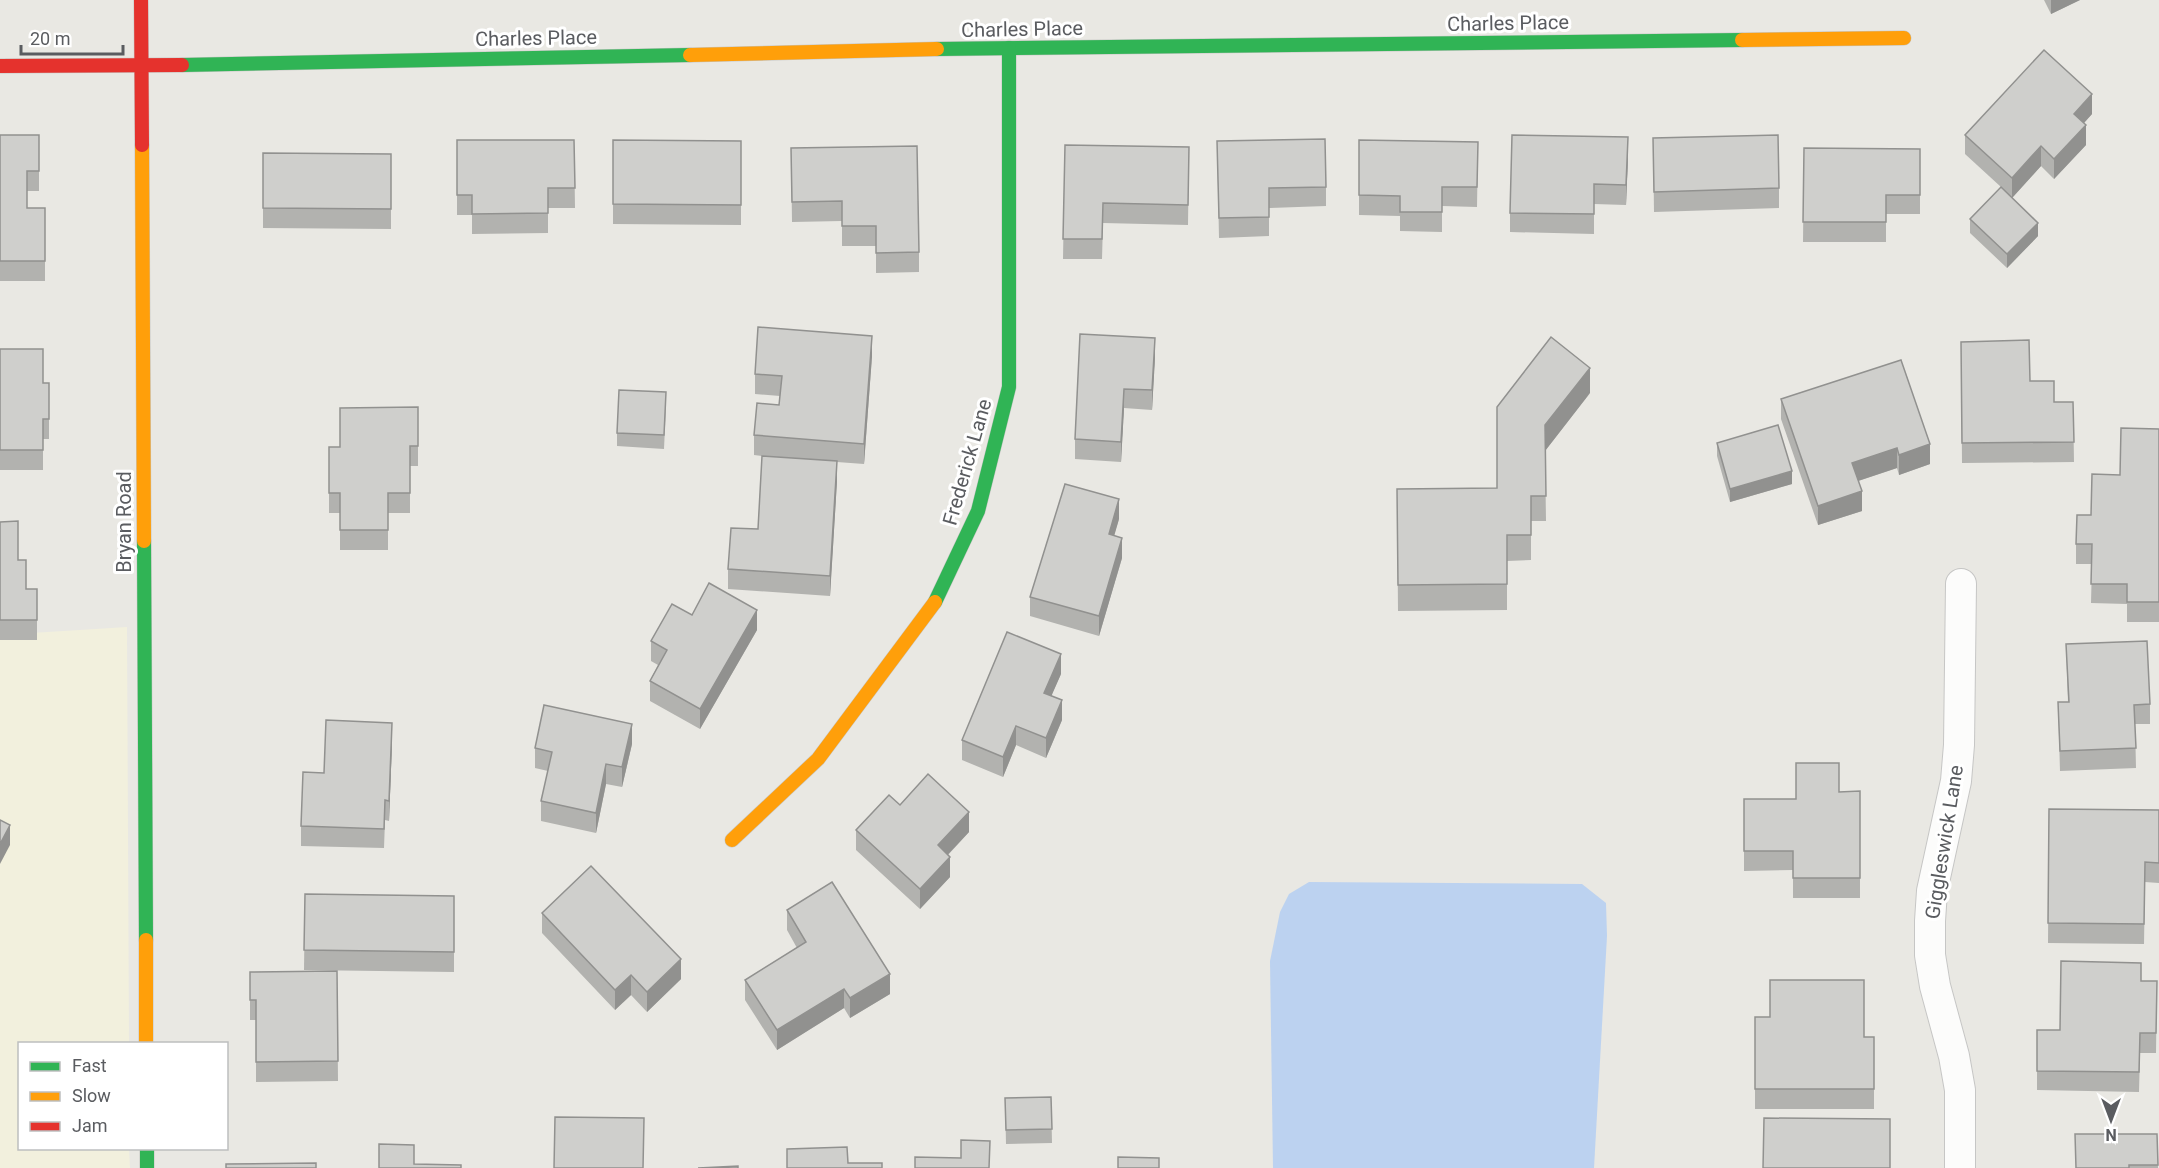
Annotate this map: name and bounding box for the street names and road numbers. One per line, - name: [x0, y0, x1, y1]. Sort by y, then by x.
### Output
- street label: Charles Place: [1447, 10, 1569, 36]
- street label: Charles Place: [961, 16, 1083, 42]
- street label: Charles Place: [475, 25, 597, 51]
- street label: Frederick Lane: [937, 396, 997, 528]
- street label: Bryan Road: [112, 471, 136, 573]
- street label: Giggleswick Lane: [1920, 763, 1968, 921]

